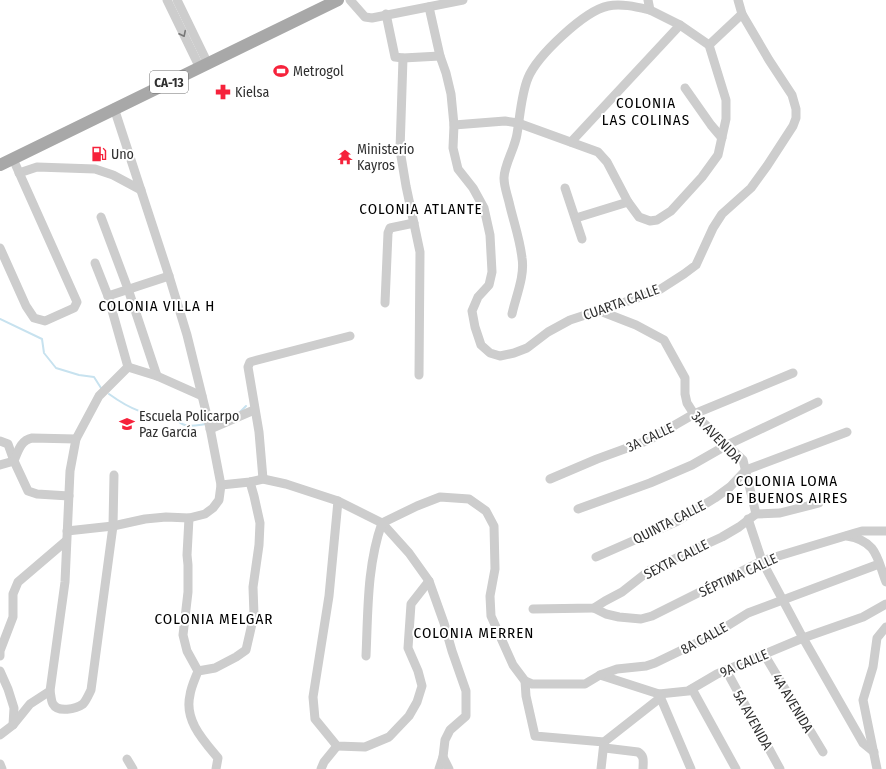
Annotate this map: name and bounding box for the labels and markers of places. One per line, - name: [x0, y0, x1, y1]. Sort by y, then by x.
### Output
- sports icon: Metrogol: [272, 62, 290, 80]
- place label: Metrogol: [293, 63, 344, 80]
- pharmacy icon: Kielsa: [214, 83, 232, 101]
- place label: Kielsa: [235, 84, 269, 101]
- place label: Ministerio Kayros: [357, 141, 414, 174]
- fuel station icon: Uno: [90, 145, 108, 163]
- place label: Uno: [111, 146, 134, 163]
- temple icon: Ministerio Kayros: [336, 148, 354, 166]
- place label: Escuela Policarpo Paz García: [139, 408, 239, 441]
- school or university icon: Escuela Policarpo Paz García: [118, 415, 136, 433]

